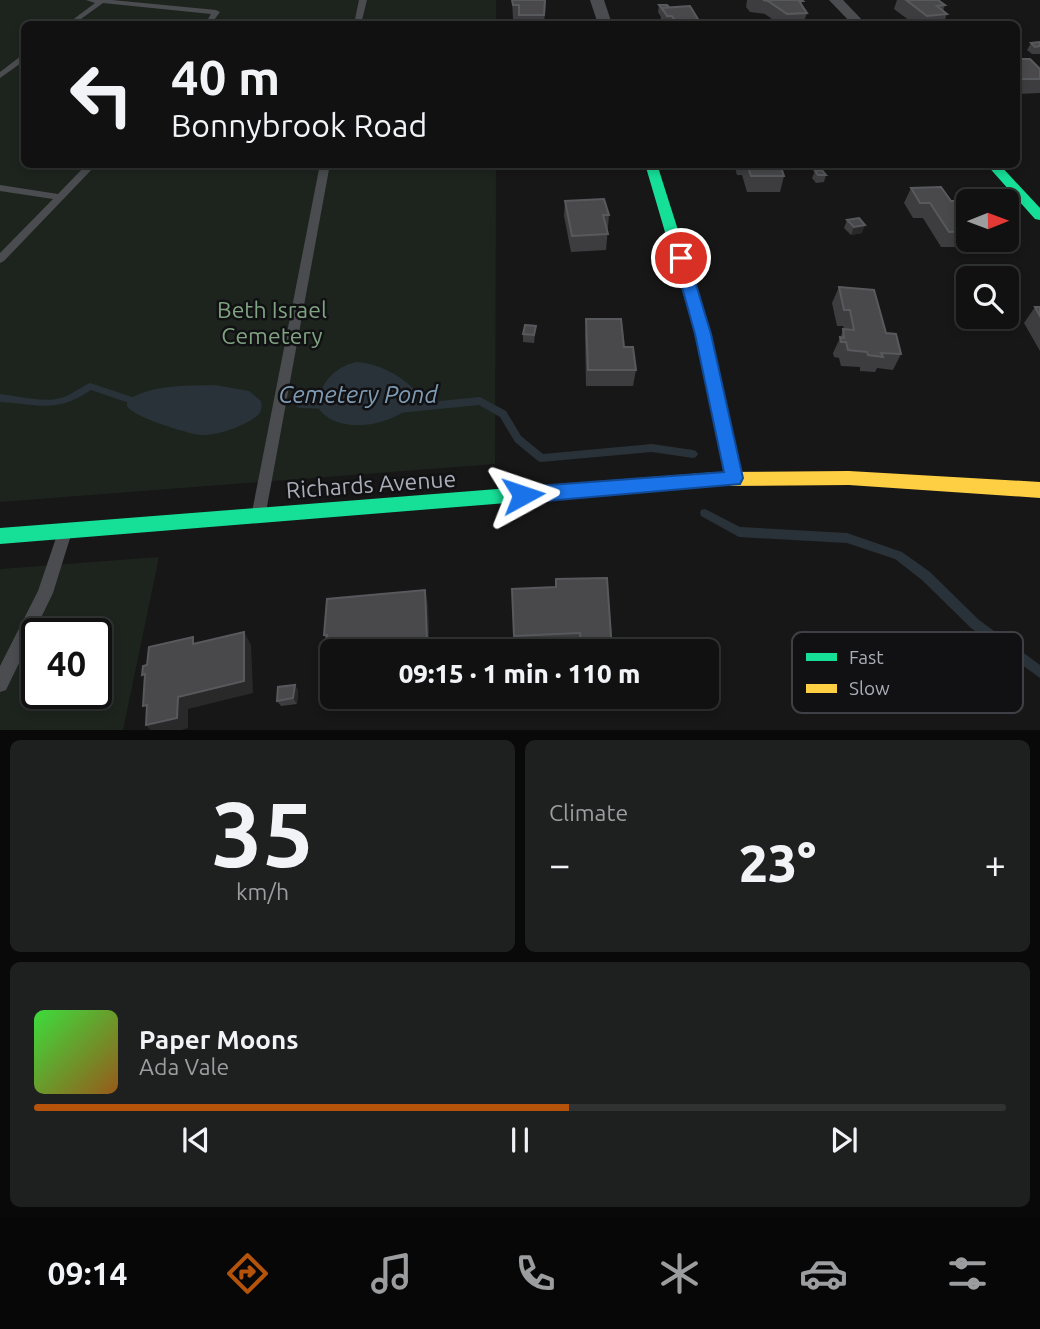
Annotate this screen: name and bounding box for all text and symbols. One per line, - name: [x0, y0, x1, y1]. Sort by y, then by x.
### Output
- icon: left: [56, 49, 147, 140]
- text: 40 m: [171, 49, 280, 104]
- text: Bonnybrook Road: [171, 107, 427, 143]
- north arrow: [956, 189, 1018, 252]
- map controls: [956, 189, 1019, 329]
- pin: [651, 228, 711, 288]
- icon: arrive: [662, 239, 700, 277]
- button: search: [956, 266, 1019, 329]
- park label: Beth Israel Cemetery: [217, 297, 327, 348]
- water label: Cemetery Pond: [278, 381, 439, 408]
- position arrow: [486, 458, 560, 532]
- street label: Richards Avenue: [285, 466, 457, 502]
- speed limit sign: 40: [21, 618, 112, 709]
- legend: [792, 632, 1023, 713]
- text: Fast: [849, 646, 884, 668]
- text: 09:15 · 1 min · 110 m: [399, 659, 640, 688]
- text: Slow: [849, 677, 890, 699]
- text: 35: [211, 782, 314, 884]
- text: Climate: [549, 800, 628, 825]
- text: 23°: [739, 834, 816, 892]
- text: −: [549, 843, 570, 885]
- text: +: [985, 843, 1006, 885]
- text: km/h: [236, 879, 289, 904]
- text: Paper Moons: [139, 1025, 298, 1054]
- text: Ada Vale: [139, 1054, 229, 1079]
- icon: previous: [177, 1121, 215, 1159]
- icon: pause: [501, 1121, 539, 1159]
- icon: next: [825, 1121, 863, 1159]
- icon: directions: [223, 1249, 272, 1298]
- icon: music: [367, 1249, 416, 1298]
- icon: phone: [511, 1249, 560, 1298]
- icon: climate: [655, 1249, 704, 1298]
- icon: car: [799, 1249, 848, 1298]
- icon: filters: [943, 1249, 992, 1298]
- text: 09:14: [48, 1255, 128, 1291]

